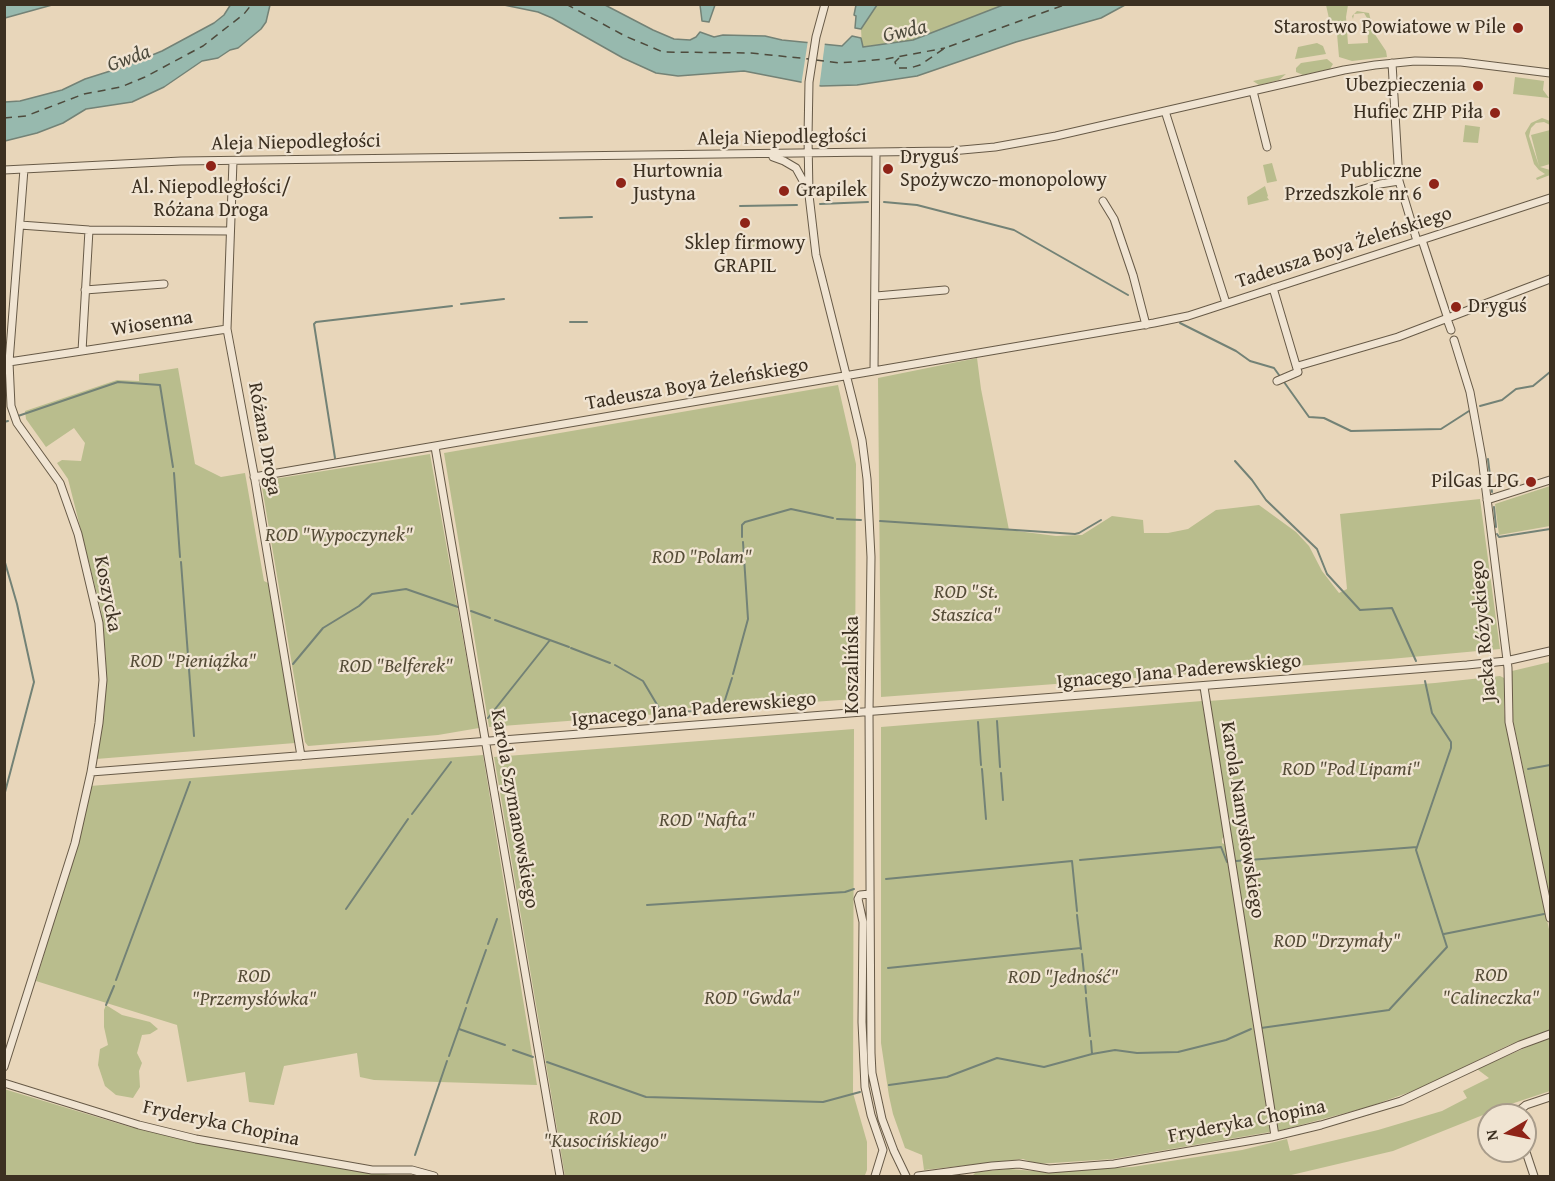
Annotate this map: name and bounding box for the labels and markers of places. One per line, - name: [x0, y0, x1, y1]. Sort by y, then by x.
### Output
- place label: Starostwo Powiatowe w Pile: [1274, 16, 1506, 40]
- marker: Starostwo Powiatowe w Pile: [1511, 21, 1525, 35]
- place label: Ubezpieczenia: [1345, 74, 1466, 98]
- marker: Ubezpieczenia: [1471, 79, 1485, 93]
- place label: Hufiec ZHP Piła: [1354, 101, 1483, 125]
- marker: Hufiec ZHP Piła: [1488, 106, 1502, 120]
- place label: Dryguś Spożywczo-monopolowy: [900, 146, 1107, 193]
- marker: Al. Niepodległości/ Różana Droga: [204, 159, 218, 173]
- place label: Hurtownia Justyna: [633, 160, 723, 207]
- place label: Publiczne Przedszkole nr 6: [1285, 160, 1422, 207]
- marker: Dryguś Spożywczo-monopolowy: [881, 162, 895, 176]
- place label: Al. Niepodległości/ Różana Droga: [131, 176, 291, 223]
- marker: Hurtownia Justyna: [614, 176, 628, 190]
- marker: Publiczne Przedszkole nr 6: [1427, 177, 1441, 191]
- place label: Grapilek: [796, 179, 867, 203]
- marker: Grapilek: [777, 184, 791, 198]
- marker: Sklep firmowy GRAPIL: [738, 216, 752, 230]
- place label: Sklep firmowy GRAPIL: [685, 232, 805, 279]
- place label: Dryguś: [1468, 295, 1527, 319]
- marker: Dryguś: [1449, 300, 1463, 314]
- place label: PilGas LPG: [1431, 470, 1519, 494]
- marker: PilGas LPG: [1524, 475, 1538, 489]

